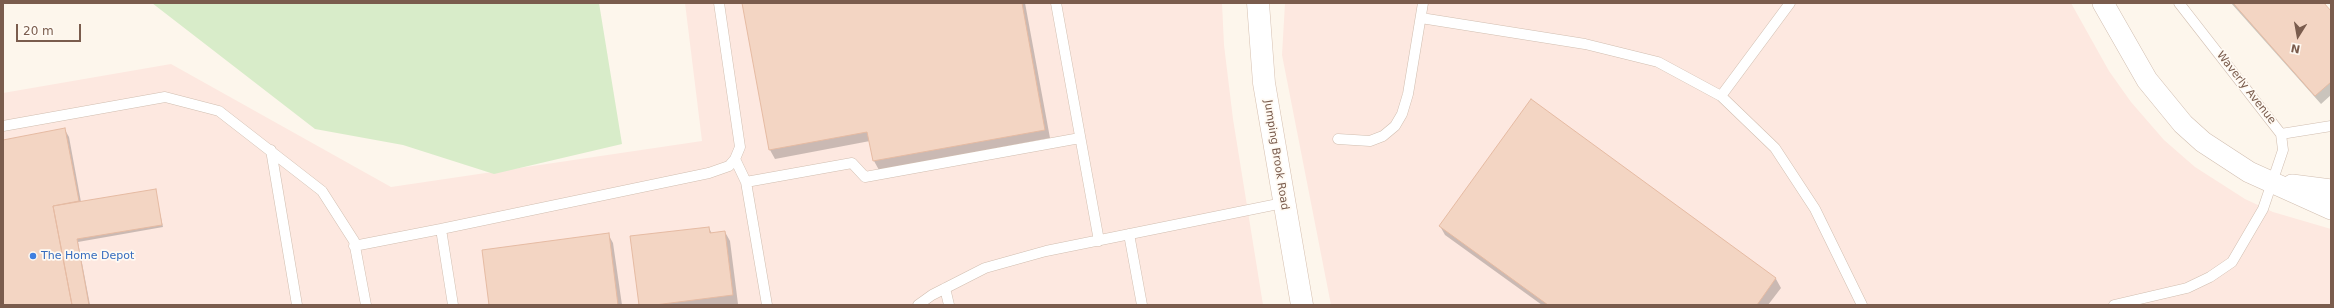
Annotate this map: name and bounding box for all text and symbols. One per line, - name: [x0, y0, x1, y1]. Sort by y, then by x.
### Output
- scale bar: [18, 16, 83, 42]
- north arrow: [2278, 16, 2318, 56]
- text: 20 m: [23, 24, 54, 38]
- text: N: [2290, 41, 2301, 56]
- street label: Waverly Avenue: [2214, 49, 2278, 127]
- street label: Jumping Brook Road: [1261, 99, 1291, 211]
- place label: The Home Depot: [41, 249, 134, 263]
- marker: The Home Depot: [28, 251, 38, 261]

